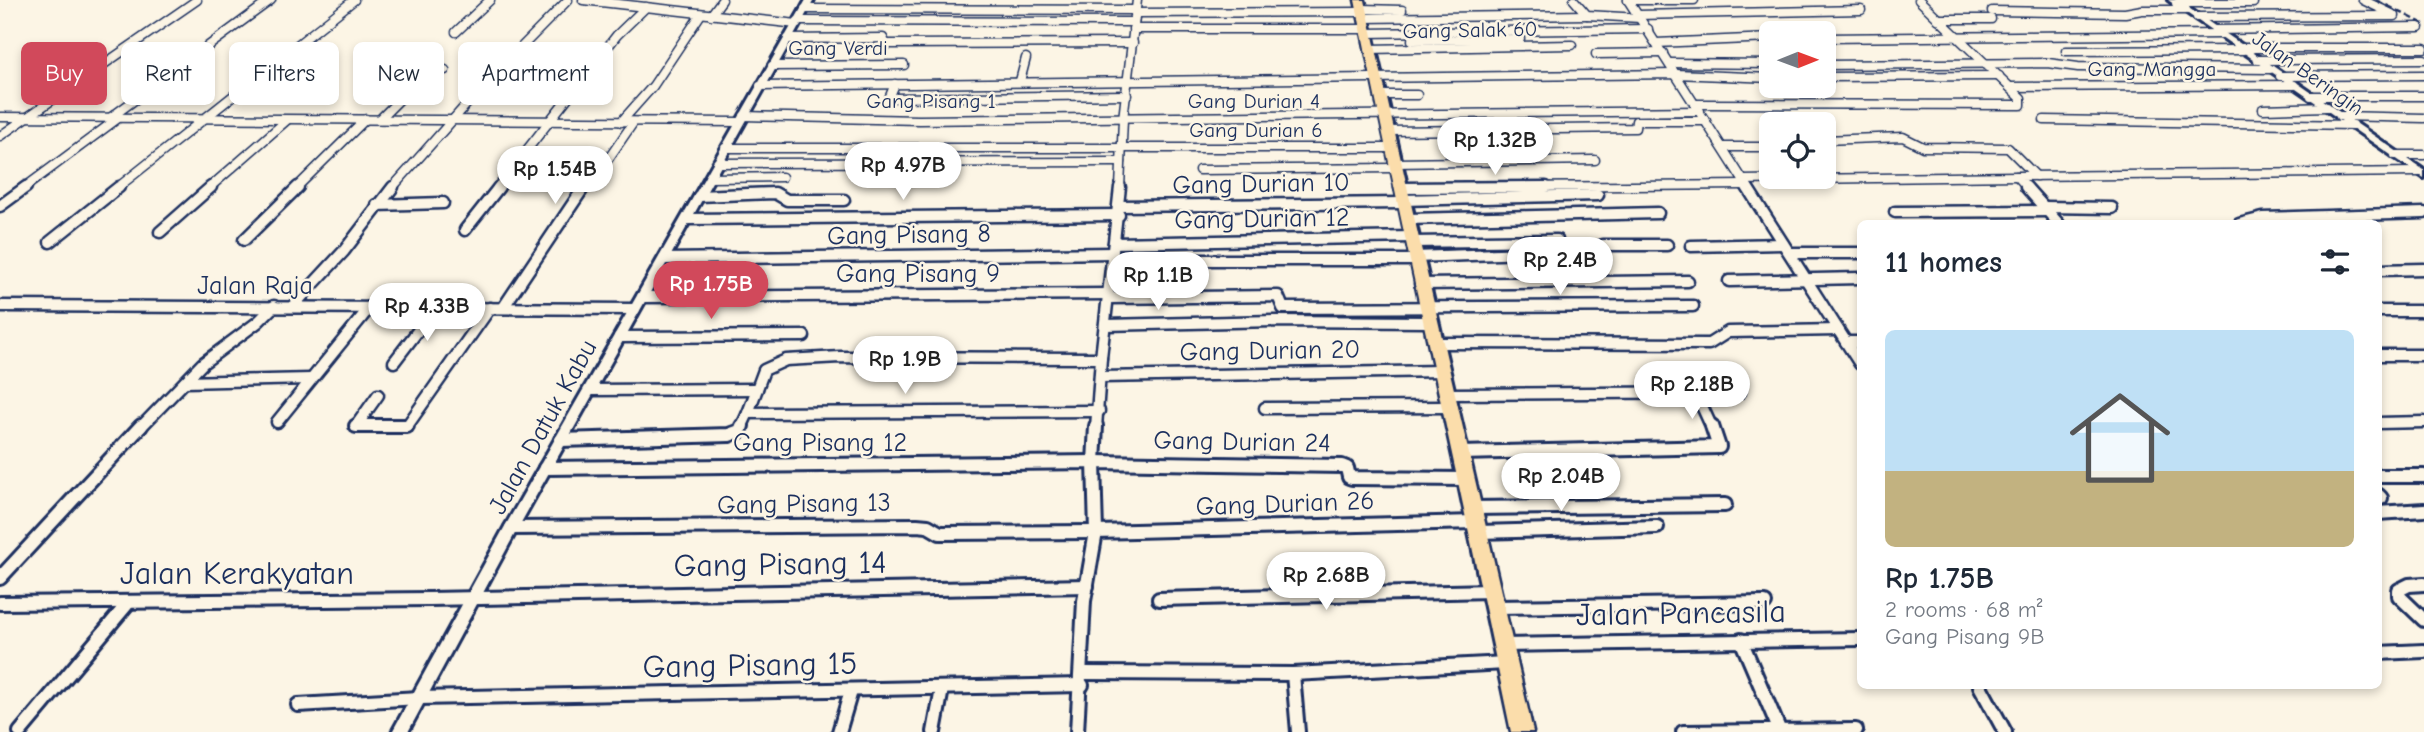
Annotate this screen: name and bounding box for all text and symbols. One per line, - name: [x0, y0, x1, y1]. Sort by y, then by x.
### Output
- street label: Gang Salak 60: [1402, 17, 1538, 43]
- north arrow: [1759, 21, 1836, 98]
- map controls: [1759, 21, 1836, 189]
- street label: Jalan Beringin: [2248, 26, 2368, 120]
- street label: Gang Verdi: [788, 36, 888, 60]
- chip: Buy: [21, 42, 107, 105]
- chip: Rent: [121, 42, 215, 105]
- chip: Filters: [229, 42, 339, 105]
- chip: New: [353, 42, 444, 105]
- chip: Apartment: [458, 42, 613, 105]
- street label: Gang Mangga: [2088, 57, 2216, 81]
- street label: Gang Pisang 1: [866, 89, 996, 113]
- street label: Gang Durian 4: [1188, 89, 1320, 113]
- button: locate: [1759, 112, 1836, 189]
- street label: Gang Durian 6: [1189, 118, 1323, 142]
- pin: Rp 1.32B: [1423, 118, 1567, 177]
- text: Rp 1.32B: [1453, 126, 1537, 153]
- pin: Rp 4.97B: [831, 142, 975, 202]
- pin: Rp 1.54B: [483, 146, 627, 206]
- text: Rp 4.97B: [861, 151, 945, 178]
- text: Rp 1.54B: [513, 155, 597, 182]
- street label: Gang Durian 10: [1172, 167, 1350, 201]
- street label: Gang Durian 12: [1174, 202, 1350, 236]
- street label: Gang Pisang 8: [827, 219, 991, 251]
- pin: Rp 2.4B: [1495, 238, 1625, 297]
- icon: filters: [2316, 243, 2354, 281]
- text: 11 homes: [1885, 245, 2002, 280]
- text: Rp 2.4B: [1523, 246, 1597, 273]
- pin: Rp 1.1B: [1093, 252, 1223, 312]
- street label: Gang Pisang 9: [836, 259, 1000, 289]
- text: Rp 1.1B: [1123, 261, 1193, 288]
- pin: Rp 1.75B: [639, 262, 783, 321]
- text: Rp 1.75B: [669, 270, 753, 297]
- street label: Jalan Raja: [197, 271, 313, 301]
- pin: Rp 4.33B: [355, 284, 499, 343]
- text: Rp 4.33B: [384, 292, 470, 319]
- street label: Gang Durian 20: [1179, 334, 1361, 368]
- street label: Jalan Datuk Kabu: [483, 335, 603, 519]
- pin: Rp 1.9B: [840, 336, 970, 396]
- text: Rp 1.9B: [869, 345, 941, 372]
- pin: Rp 2.18B: [1620, 362, 1764, 421]
- text: Rp 2.18B: [1650, 370, 1734, 397]
- icon: home: [2057, 375, 2183, 501]
- street label: Gang Durian 24: [1153, 425, 1331, 459]
- street label: Gang Pisang 12: [733, 428, 907, 458]
- pin: Rp 2.04B: [1489, 454, 1633, 513]
- text: Rp 2.04B: [1517, 462, 1605, 489]
- street label: Gang Durian 26: [1195, 486, 1375, 522]
- street label: Gang Pisang 13: [717, 487, 891, 521]
- street label: Gang Pisang 14: [673, 544, 887, 584]
- pin: Rp 2.68B: [1254, 552, 1398, 612]
- street label: Jalan Kerakyatan: [120, 555, 354, 592]
- text: Rp 2.68B: [1282, 561, 1370, 588]
- text: Rp 1.75B: [1885, 561, 1994, 596]
- street label: Jalan Pancasila: [1576, 593, 1786, 633]
- text: 2 rooms · 68 m²: [1885, 596, 2043, 623]
- text: Gang Pisang 9B: [1885, 623, 2044, 650]
- street label: Gang Pisang 15: [642, 645, 858, 685]

